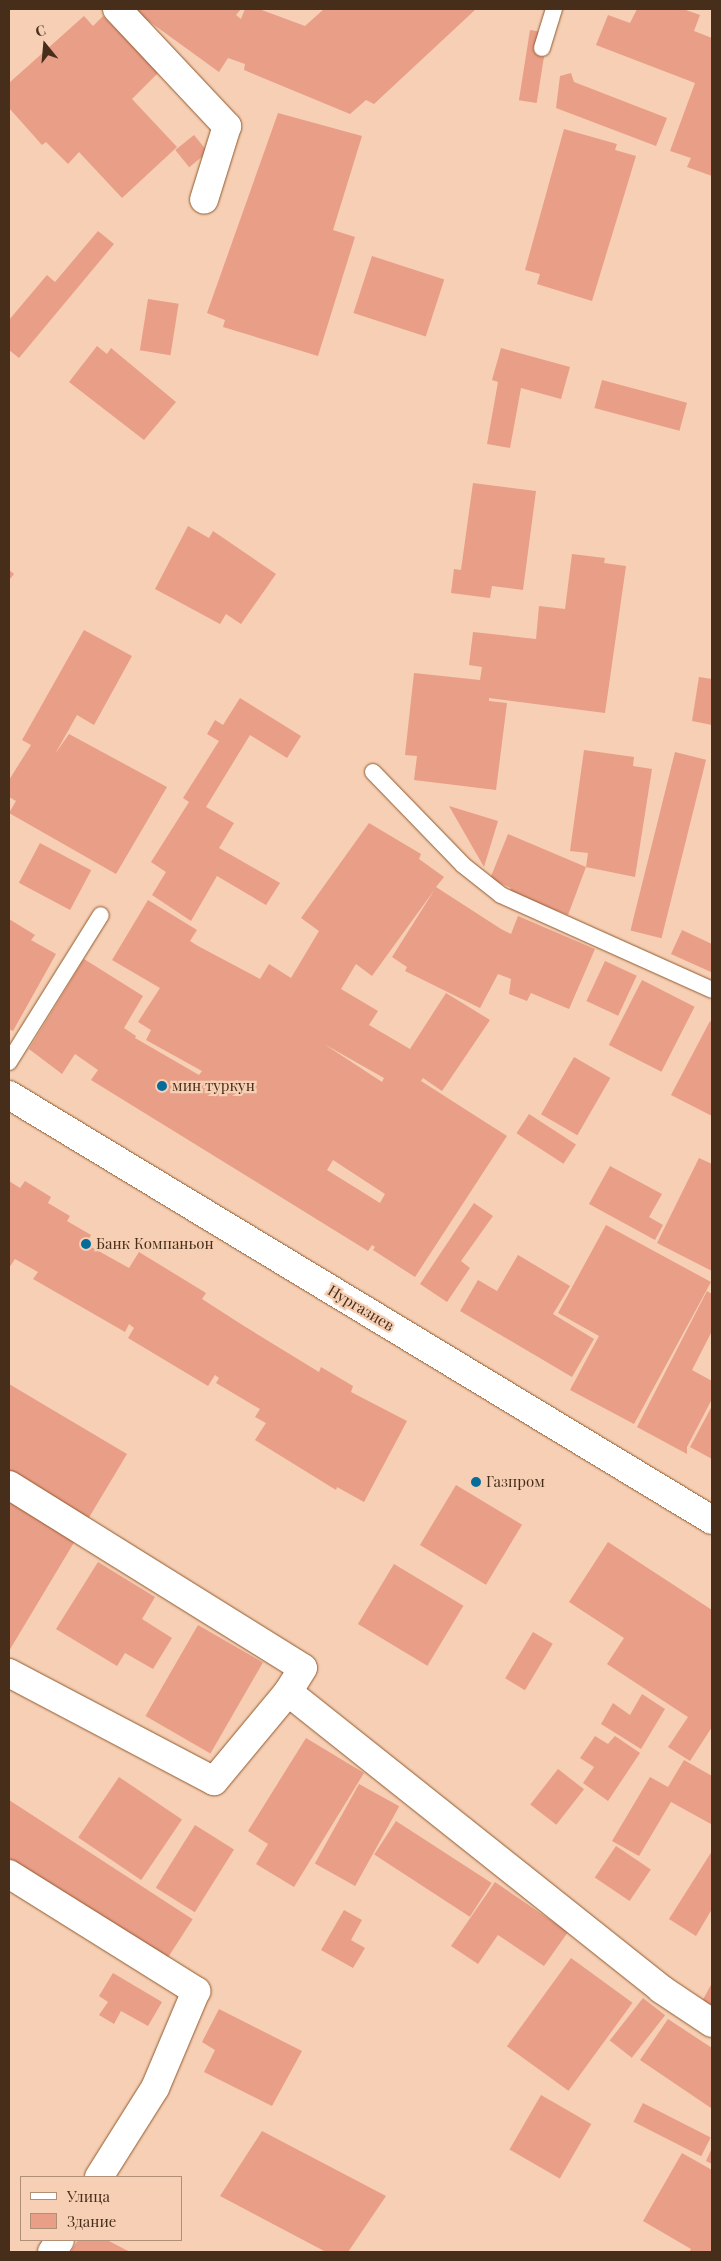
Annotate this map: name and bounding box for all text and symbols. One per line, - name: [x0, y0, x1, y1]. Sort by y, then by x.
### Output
- north arrow: [20, 20, 70, 70]
- text: С: [33, 20, 48, 41]
- place label: мин туркун: [172, 1077, 255, 1095]
- marker: мин туркун: [156, 1080, 168, 1092]
- place label: Банк Компаньон: [96, 1235, 214, 1253]
- marker: Банк Компаньон: [80, 1238, 92, 1250]
- street label: Нургазиев: [325, 1281, 397, 1335]
- place label: Газпром: [486, 1473, 545, 1491]
- marker: Газпром: [470, 1476, 482, 1488]
- legend: [20, 2176, 182, 2241]
- text: Улица: [67, 2186, 110, 2206]
- text: Здание: [67, 2211, 116, 2231]

